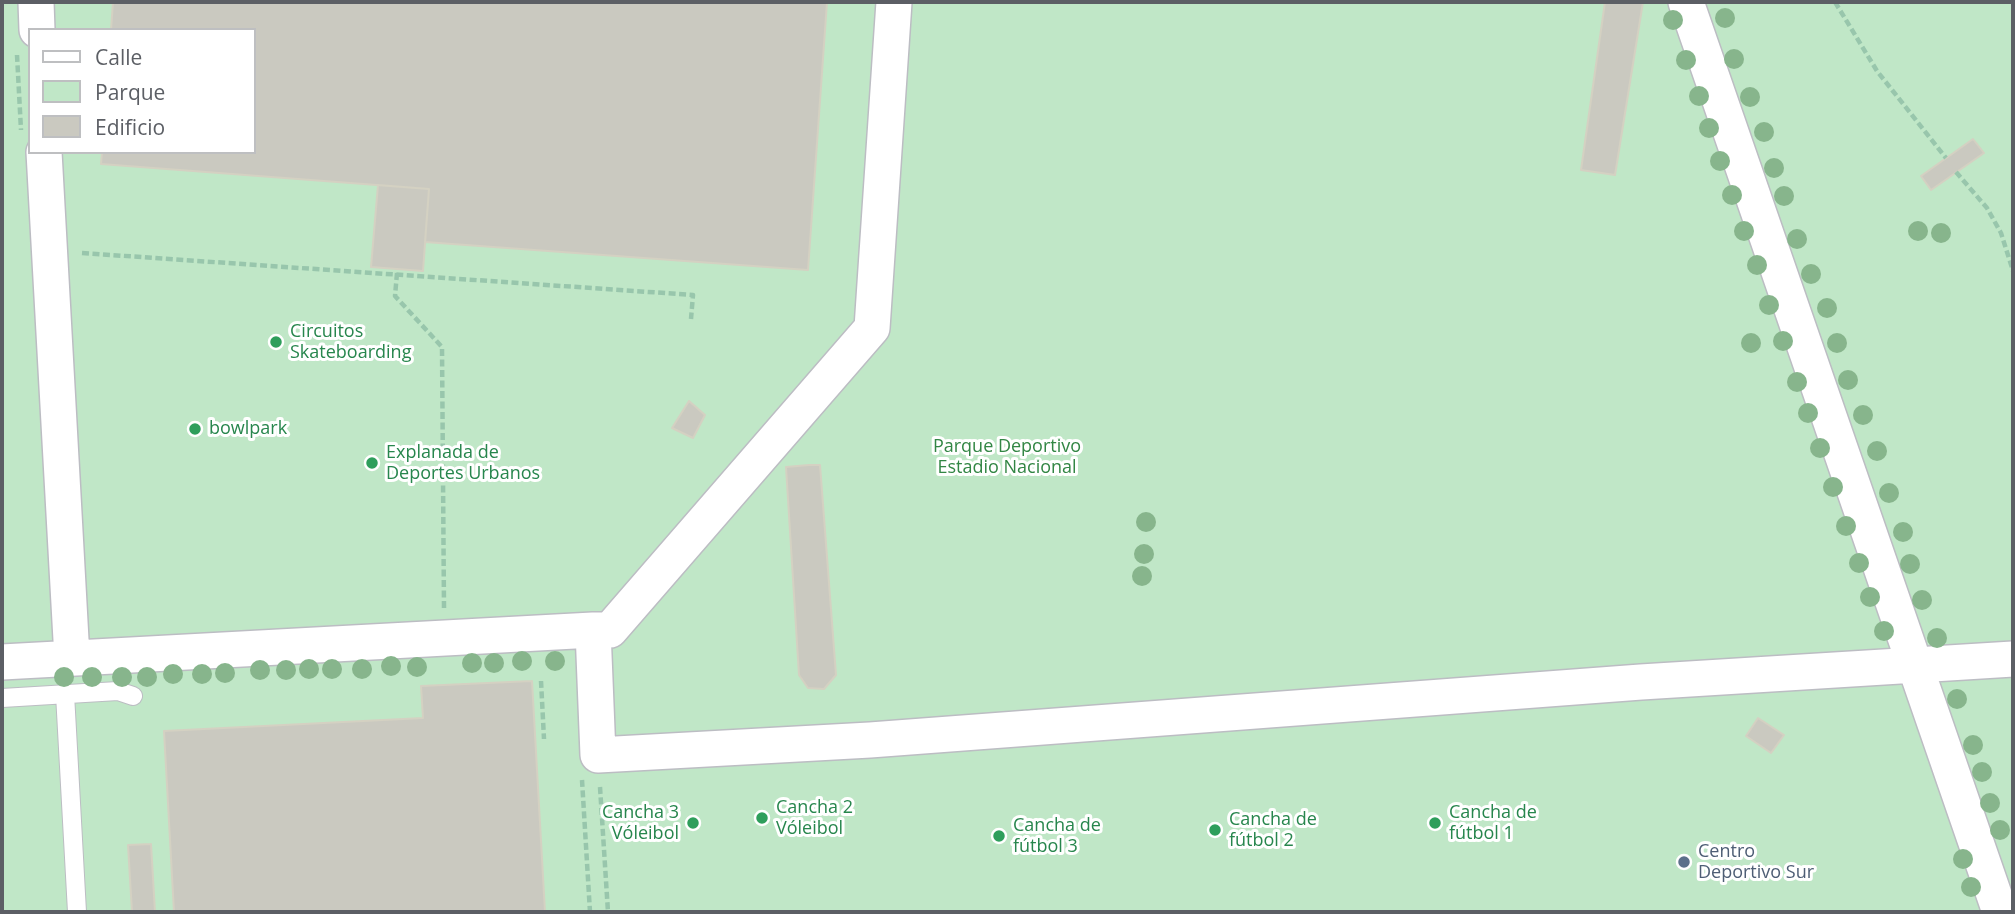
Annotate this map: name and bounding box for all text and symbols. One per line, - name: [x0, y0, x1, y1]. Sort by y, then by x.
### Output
- legend: [28, 28, 256, 154]
- text: Calle: [95, 43, 142, 71]
- text: Parque: [95, 78, 165, 106]
- text: Edificio: [95, 113, 165, 141]
- place label: Circuitos Skateboarding: [290, 321, 411, 364]
- marker: Circuitos Skateboarding: [268, 334, 284, 350]
- place label: bowlpark: [209, 418, 287, 440]
- marker: bowlpark: [187, 421, 203, 437]
- park label: Parque Deportivo Estadio Nacional: [933, 436, 1081, 478]
- place label: Explanada de Deportes Urbanos: [386, 442, 540, 484]
- marker: Explanada de Deportes Urbanos: [364, 455, 380, 471]
- place label: Cancha 2 Vóleibol: [776, 797, 853, 840]
- place label: Cancha 3 Vóleibol: [602, 802, 679, 844]
- place label: Cancha de fútbol 1: [1449, 802, 1537, 844]
- place label: Cancha de fútbol 2: [1229, 809, 1317, 852]
- marker: Cancha 2 Vóleibol: [754, 810, 770, 826]
- marker: Cancha 3 Vóleibol: [685, 815, 701, 831]
- place label: Cancha de fútbol 3: [1013, 815, 1101, 858]
- marker: Cancha de fútbol 1: [1427, 815, 1443, 831]
- marker: Cancha de fútbol 2: [1207, 822, 1223, 838]
- marker: Cancha de fútbol 3: [991, 828, 1007, 844]
- place label: Centro Deportivo Sur: [1698, 841, 1814, 884]
- marker: Centro Deportivo Sur: [1676, 854, 1692, 870]

